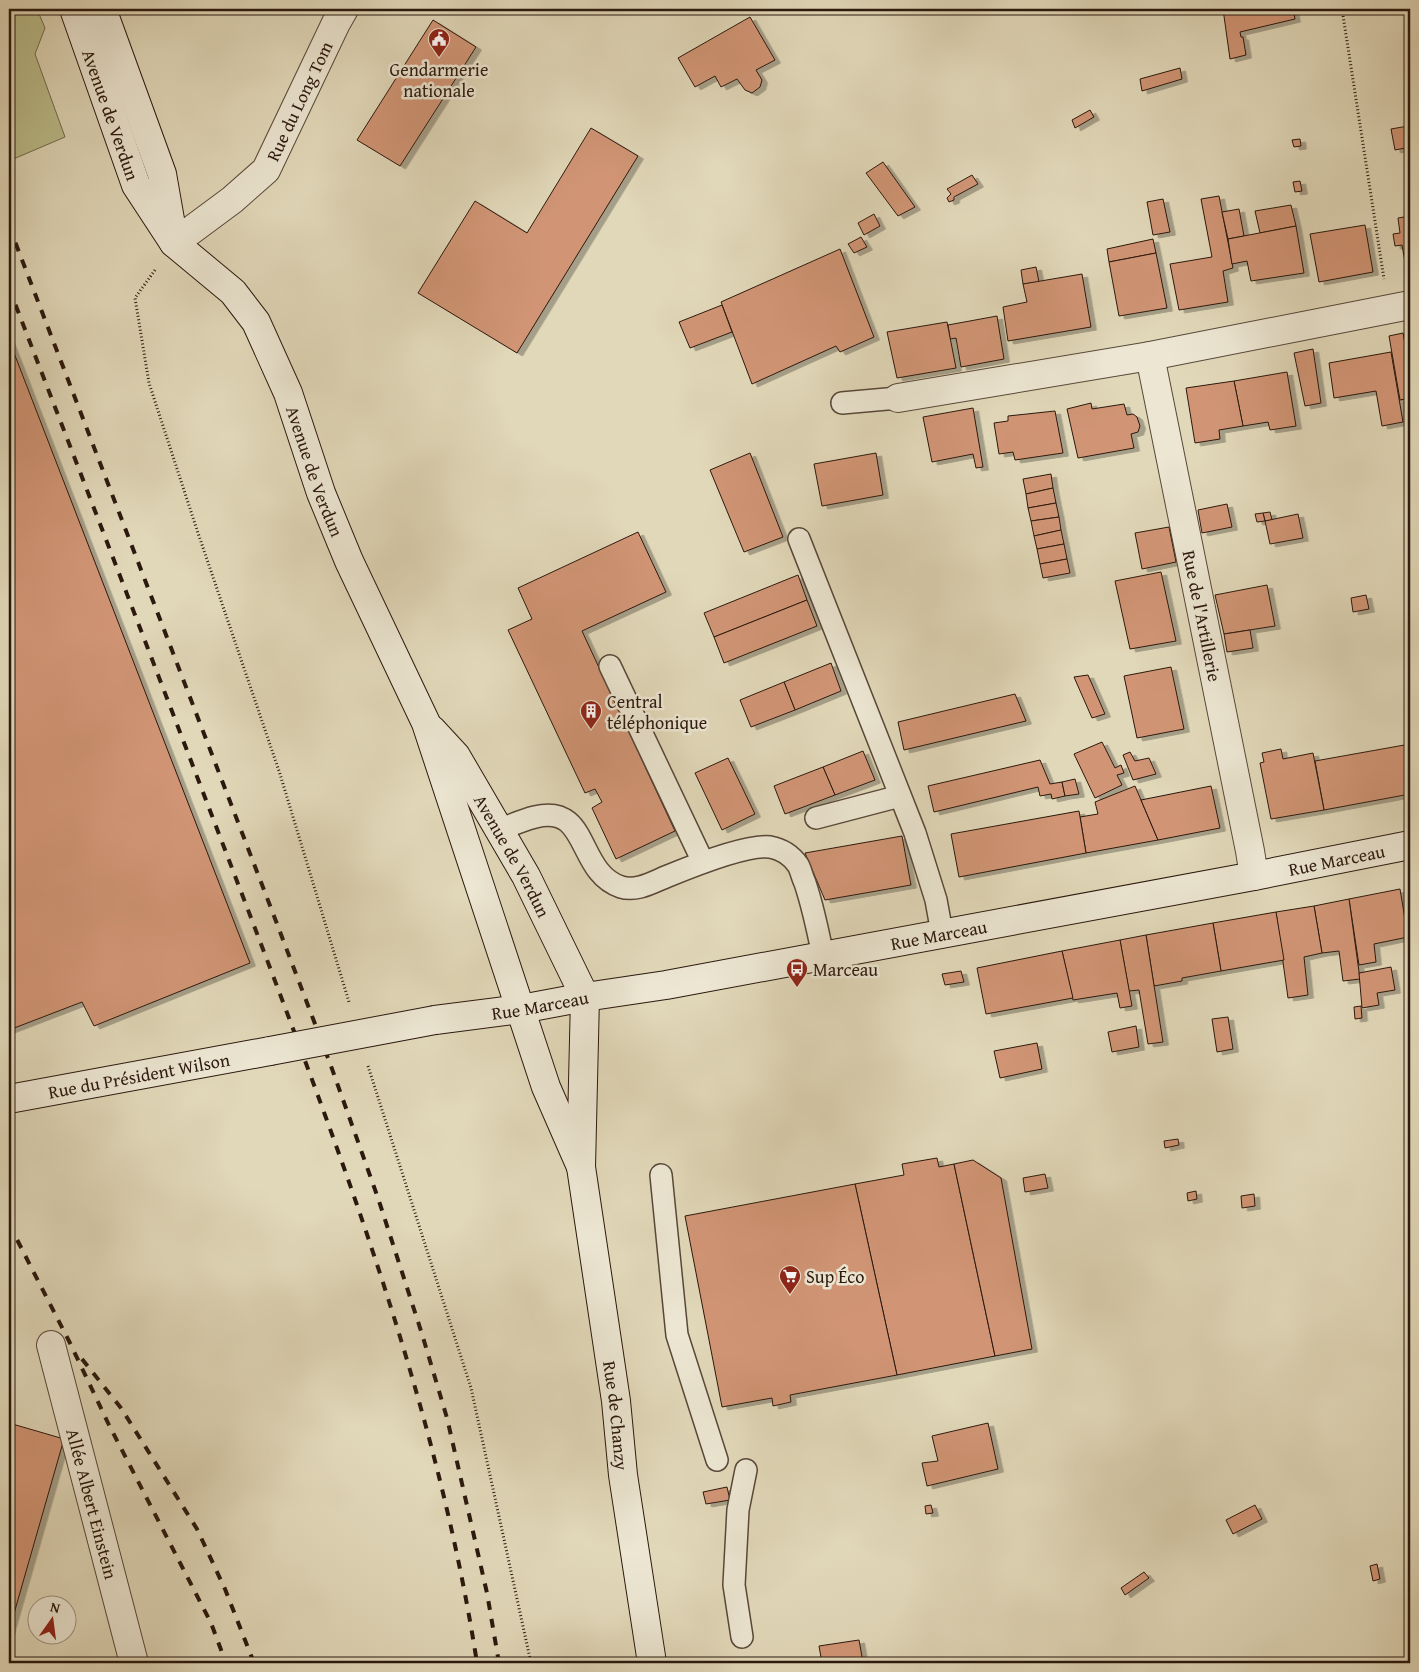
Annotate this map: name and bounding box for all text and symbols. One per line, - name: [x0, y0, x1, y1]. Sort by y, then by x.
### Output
- public building icon: Gendarmerie nationale: [427, 27, 451, 58]
- street label: Rue du Long Tom: [259, 36, 339, 166]
- street label: Avenue de Verdun: [76, 45, 147, 184]
- place label: Gendarmerie nationale: [390, 56, 488, 104]
- street label: Avenue de Verdun: [280, 402, 351, 541]
- street label: Rue de l'Artillerie: [1176, 548, 1229, 684]
- place label: Central téléphonique: [607, 688, 707, 736]
- building icon: Central téléphonique: [579, 699, 603, 730]
- street label: Avenue de Verdun: [468, 789, 558, 922]
- street label: Rue Marceau: [1286, 837, 1387, 882]
- street label: Rue Marceau: [888, 912, 989, 957]
- place label: Marceau: [813, 956, 878, 983]
- bus stop icon: Marceau: [785, 957, 809, 988]
- street label: Rue Marceau: [490, 983, 591, 1026]
- street label: Rue du Président Wilson: [46, 1045, 232, 1105]
- place label: Sup Éco: [806, 1263, 864, 1290]
- supermarket icon: Sup Éco: [778, 1264, 802, 1295]
- street label: Rue de Chanzy: [597, 1359, 636, 1471]
- street label: Allée Albert Einstein: [60, 1425, 125, 1582]
- north arrow: [28, 1594, 78, 1644]
- text: N: [48, 1597, 63, 1618]

